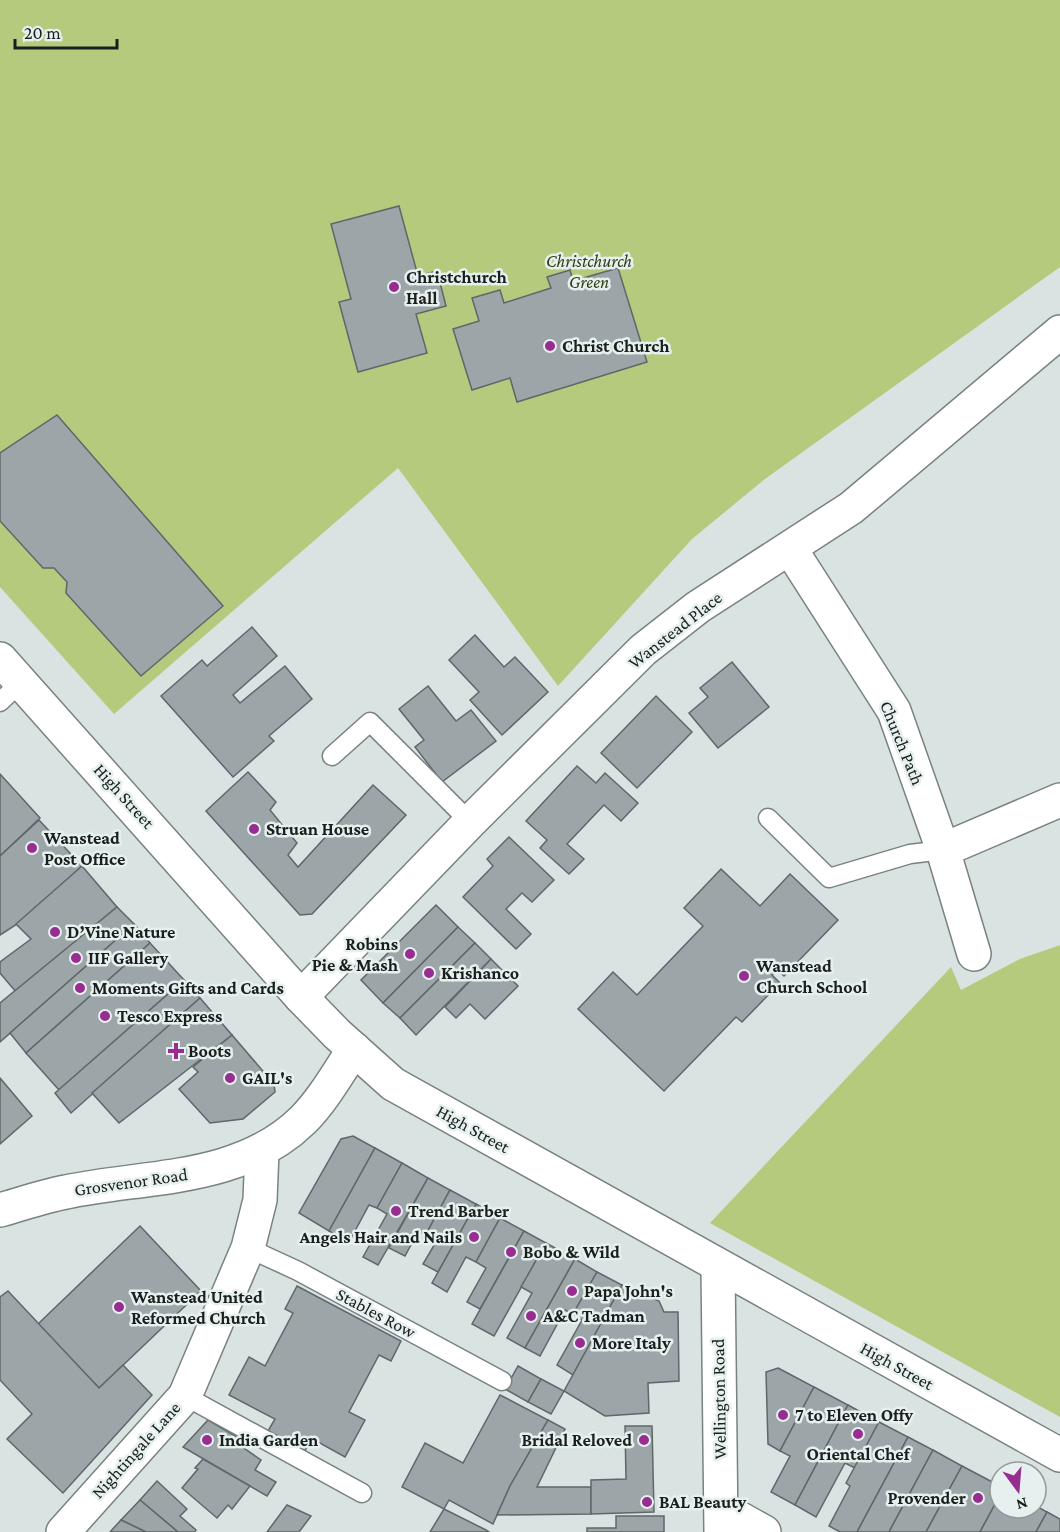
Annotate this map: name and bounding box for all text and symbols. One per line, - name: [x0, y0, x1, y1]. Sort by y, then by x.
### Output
- scale bar: [15, 12, 117, 50]
- text: 20 m: [24, 23, 61, 43]
- park label: Christchurch Green: [546, 251, 632, 292]
- place label: Christchurch Hall: [406, 267, 508, 308]
- marker: Christchurch Hall: [387, 280, 401, 294]
- place label: Christ Church: [562, 336, 670, 356]
- marker: Christ Church: [543, 339, 557, 353]
- street label: Wanstead Place: [624, 587, 726, 673]
- street label: Church Path: [876, 698, 928, 788]
- street label: High Street: [90, 759, 159, 833]
- place label: Struan House: [266, 819, 369, 839]
- marker: Struan House: [247, 822, 261, 836]
- place label: Wanstead Post Office: [43, 828, 125, 869]
- marker: Wanstead Post Office: [25, 841, 39, 855]
- place label: D’Vine Nature: [67, 922, 175, 942]
- marker: D’Vine Nature: [48, 925, 62, 939]
- place label: Robins Pie & Mash: [312, 934, 399, 975]
- marker: Robins Pie & Mash: [403, 947, 417, 961]
- place label: IIF Gallery: [88, 948, 169, 968]
- marker: IIF Gallery: [69, 951, 83, 965]
- place label: Wanstead Church School: [755, 956, 867, 997]
- place label: Krishanco: [441, 963, 519, 983]
- marker: Krishanco: [422, 966, 436, 980]
- marker: Wanstead Church School: [737, 969, 751, 983]
- place label: Moments Gifts and Cards: [92, 978, 284, 998]
- marker: Moments Gifts and Cards: [73, 981, 87, 995]
- place label: Tesco Express: [117, 1006, 222, 1026]
- marker: Tesco Express: [98, 1009, 112, 1023]
- place label: Boots: [188, 1041, 231, 1061]
- marker: Boots: [169, 1044, 183, 1058]
- place label: GAIL's: [242, 1068, 292, 1088]
- marker: GAIL's: [223, 1071, 237, 1085]
- street label: High Street: [433, 1101, 514, 1158]
- street label: Grosvenor Road: [73, 1164, 189, 1200]
- place label: Trend Barber: [408, 1201, 509, 1221]
- marker: Trend Barber: [389, 1204, 403, 1218]
- place label: Angels Hair and Nails: [299, 1227, 462, 1247]
- marker: Angels Hair and Nails: [467, 1230, 481, 1244]
- place label: Bobo & Wild: [523, 1242, 620, 1262]
- marker: Bobo & Wild: [504, 1245, 518, 1259]
- place label: Papa John's: [584, 1281, 673, 1301]
- street label: Stables Row: [333, 1284, 420, 1343]
- marker: Papa John's: [565, 1284, 579, 1298]
- place label: Wanstead United Reformed Church: [130, 1287, 266, 1328]
- marker: Wanstead United Reformed Church: [112, 1300, 126, 1314]
- place label: A&C Tadman: [542, 1306, 646, 1326]
- marker: A&C Tadman: [524, 1309, 538, 1323]
- place label: More Italy: [592, 1333, 671, 1353]
- marker: More Italy: [573, 1336, 587, 1350]
- street label: Wellington Road: [708, 1338, 730, 1459]
- street label: High Street: [857, 1338, 938, 1395]
- street label: Nightingale Lane: [87, 1397, 185, 1502]
- place label: 7 to Eleven Offy: [795, 1405, 913, 1425]
- marker: 7 to Eleven Offy: [776, 1408, 790, 1422]
- marker: Oriental Chef: [851, 1427, 865, 1441]
- place label: India Garden: [219, 1430, 319, 1450]
- place label: Bridal Reloved: [521, 1430, 632, 1450]
- marker: India Garden: [200, 1433, 214, 1447]
- marker: Bridal Reloved: [637, 1433, 651, 1447]
- place label: Oriental Chef: [807, 1444, 911, 1464]
- north arrow: [988, 1460, 1048, 1520]
- place label: Provender: [887, 1488, 966, 1508]
- marker: Provender: [971, 1491, 985, 1505]
- place label: BAL Beauty: [659, 1492, 747, 1512]
- text: N: [1014, 1494, 1030, 1514]
- marker: BAL Beauty: [640, 1495, 654, 1509]

